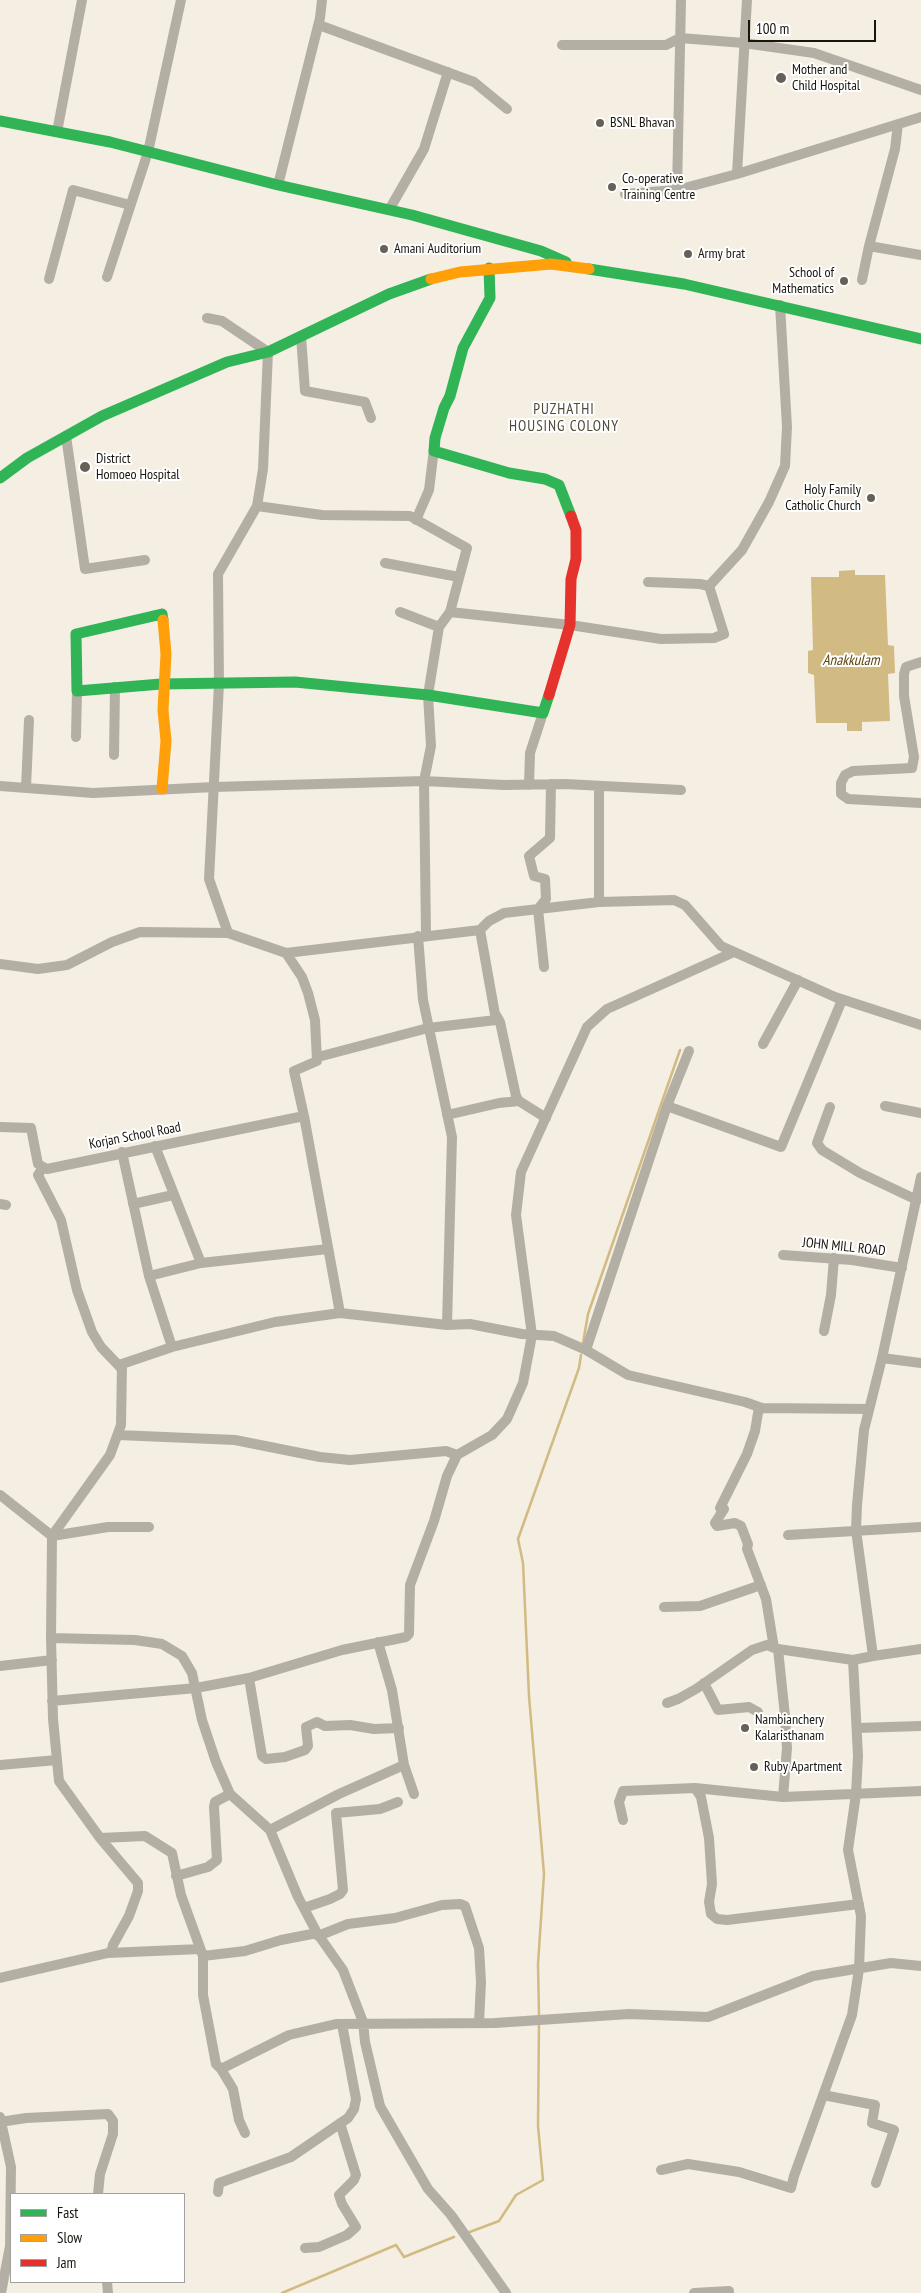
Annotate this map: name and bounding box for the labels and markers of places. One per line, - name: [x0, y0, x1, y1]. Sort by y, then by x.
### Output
- place label: Mother and Child Hospital: [792, 62, 860, 94]
- marker: Mother and Child Hospital: [774, 71, 788, 85]
- place label: BSNL Bhavan: [610, 115, 674, 131]
- marker: BSNL Bhavan: [594, 117, 606, 129]
- place label: Co-operative Training Centre: [622, 171, 695, 203]
- marker: Co-operative Training Centre: [606, 181, 618, 193]
- place label: Amani Auditorium: [394, 241, 481, 257]
- marker: Amani Auditorium: [378, 243, 390, 255]
- place label: Army brat: [698, 246, 745, 262]
- marker: Army brat: [682, 248, 694, 260]
- place label: School of Mathematics: [772, 265, 834, 298]
- marker: School of Mathematics: [838, 275, 850, 287]
- place label: District Homoeo Hospital: [96, 451, 180, 484]
- marker: District Homoeo Hospital: [78, 460, 92, 474]
- place label: Holy Family Catholic Church: [785, 482, 861, 514]
- marker: Holy Family Catholic Church: [865, 492, 877, 504]
- place label: Nambianchery Kalaristhanam: [755, 1712, 824, 1744]
- marker: Nambianchery Kalaristhanam: [739, 1722, 751, 1734]
- place label: Ruby Apartment: [764, 1759, 842, 1775]
- marker: Ruby Apartment: [748, 1761, 760, 1773]

